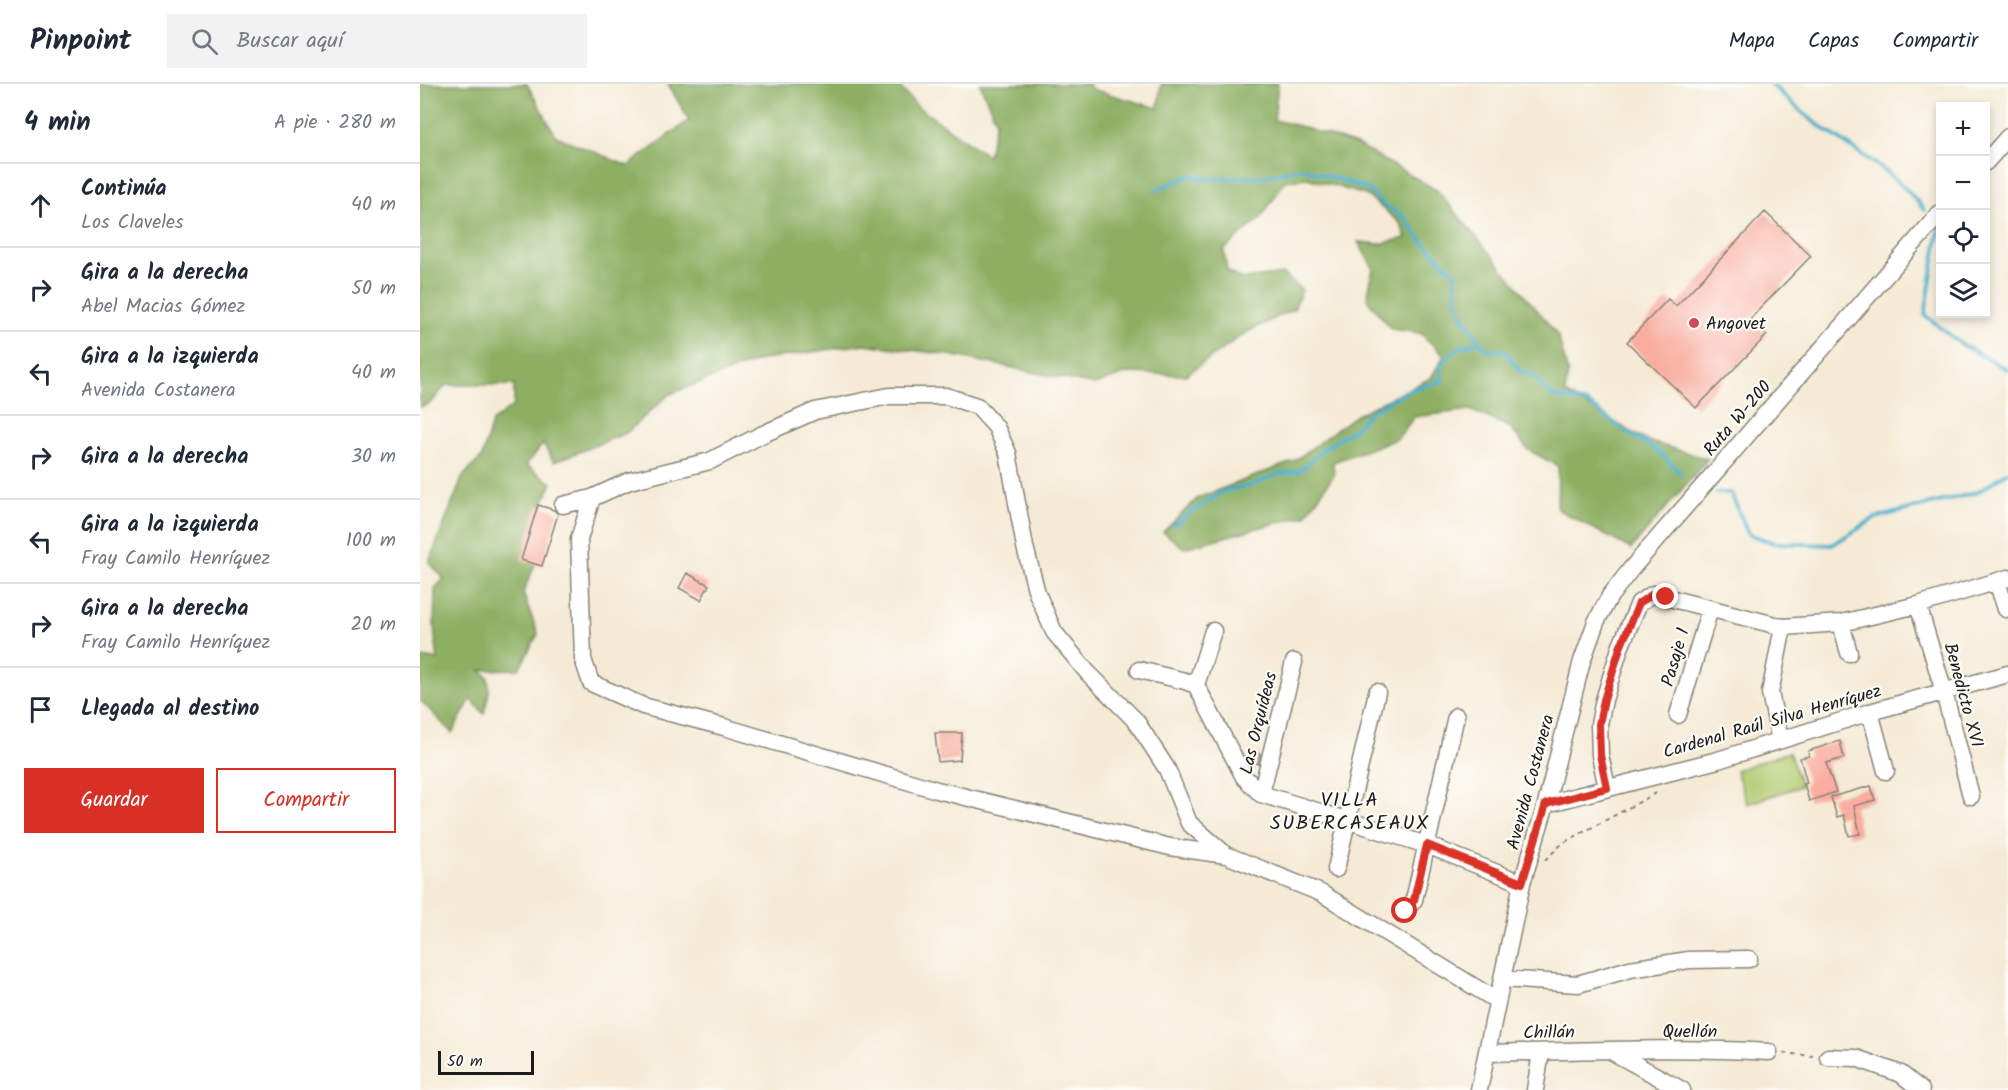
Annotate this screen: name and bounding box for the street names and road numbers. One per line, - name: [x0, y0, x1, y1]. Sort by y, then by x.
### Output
- street label: Ruta W-200: [1697, 375, 1779, 463]
- street label: Pasaje 1: [1654, 625, 1699, 690]
- street label: Benedicto XVI: [1935, 640, 1990, 751]
- street label: Las Orquídeas: [1233, 669, 1286, 778]
- street label: Cardenal Raúl Silva Henríquez: [1660, 677, 1885, 768]
- street label: Avenida Costanera: [1499, 711, 1563, 853]
- street label: Quellón: [1663, 1018, 1717, 1047]
- street label: Chillán: [1523, 1019, 1575, 1048]

